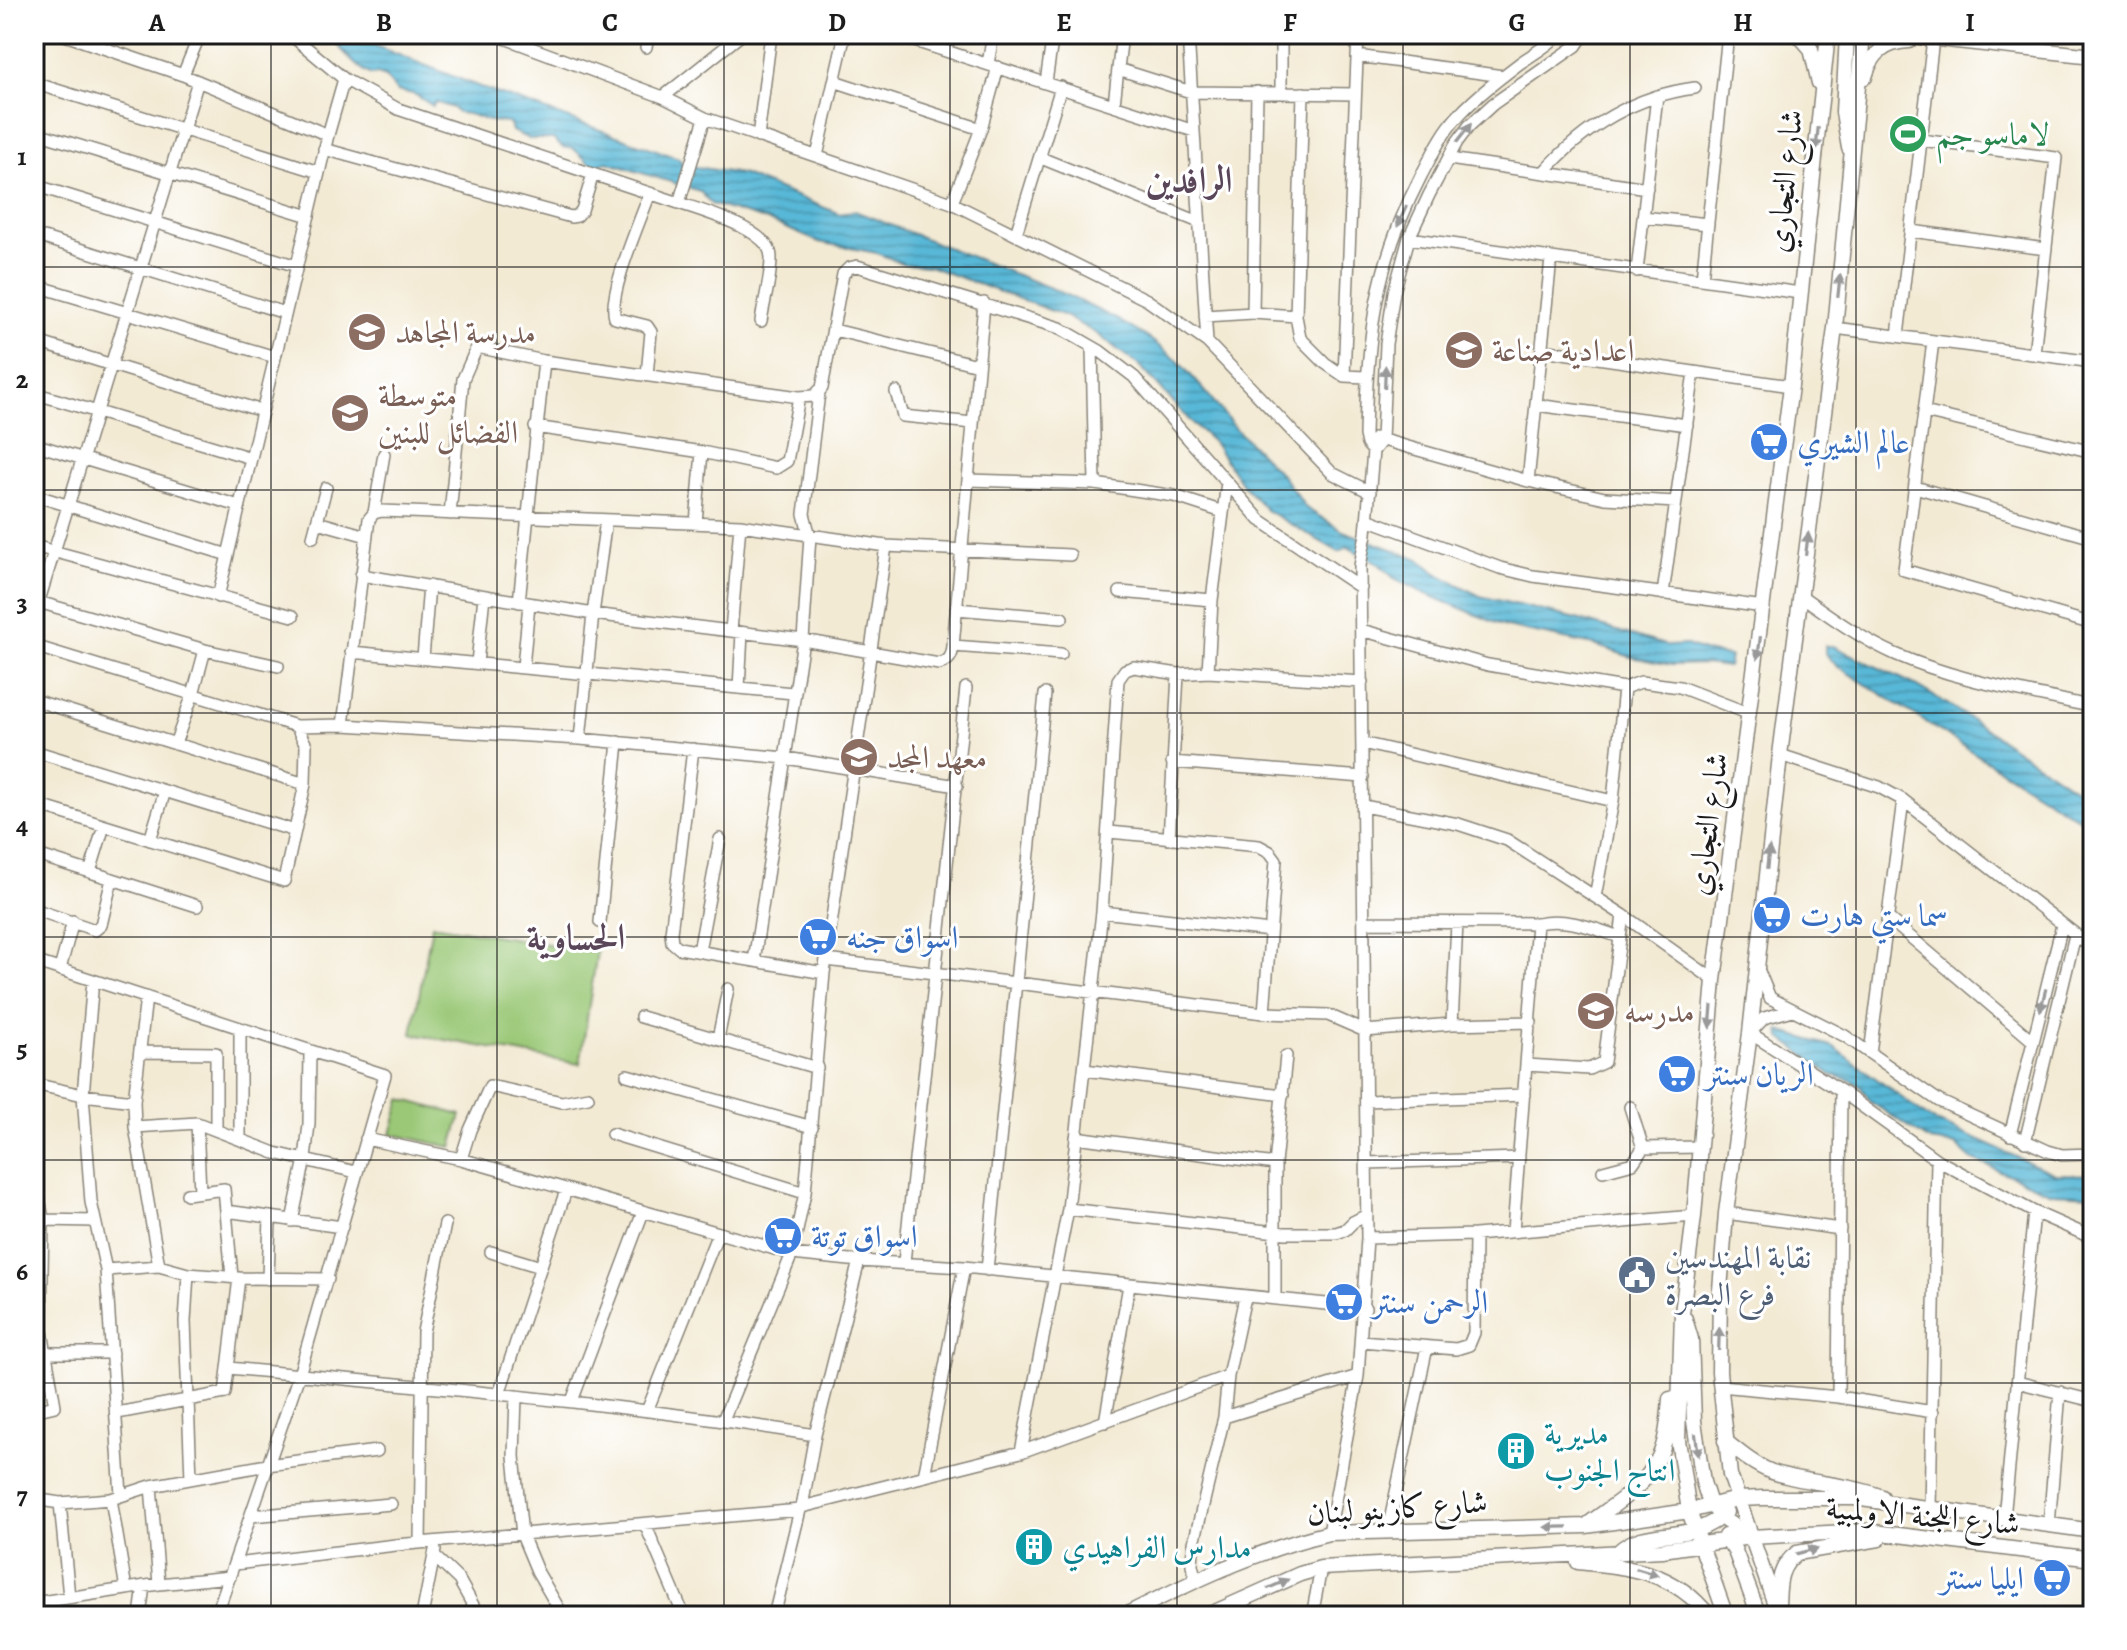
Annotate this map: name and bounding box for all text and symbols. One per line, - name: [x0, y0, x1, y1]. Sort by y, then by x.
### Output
- text: A: [148, 5, 166, 40]
- text: B: [376, 5, 392, 40]
- text: C: [602, 5, 618, 40]
- text: D: [828, 5, 846, 40]
- text: E: [1056, 5, 1072, 40]
- text: F: [1283, 5, 1297, 40]
- text: G: [1508, 5, 1526, 40]
- text: H: [1733, 5, 1753, 40]
- text: I: [1965, 5, 1975, 40]
- street label: شارع التجاري: [1755, 107, 1818, 255]
- place label: لاماسو جم: [1936, 112, 2050, 164]
- sports icon: لاماسو جم: [1887, 113, 1929, 155]
- one-way arrow: [1456, 123, 1472, 143]
- one-way arrow: [1811, 127, 1824, 152]
- text: 1: [17, 139, 27, 174]
- district label: الرافدين: [1145, 155, 1233, 204]
- one-way arrow: [1395, 204, 1408, 228]
- one-way arrow: [1833, 273, 1846, 298]
- place label: مدرسة المجاهد: [395, 310, 536, 354]
- school or university icon: مدرسة المجاهد: [346, 311, 388, 353]
- place label: اعدادية صناعة: [1492, 328, 1634, 372]
- school or university icon: اعدادية صناعة: [1443, 329, 1485, 371]
- text: 2: [16, 362, 29, 397]
- one-way arrow: [1378, 364, 1391, 389]
- place label: متوسطة الفضائل للبنين: [378, 373, 518, 455]
- school or university icon: متوسطة الفضائل للبنين: [329, 392, 371, 434]
- place label: عالم الشيري: [1797, 420, 1910, 470]
- supermarket icon: عالم الشيري: [1748, 421, 1790, 463]
- one-way arrow: [1800, 531, 1813, 556]
- text: 3: [16, 585, 28, 620]
- one-way arrow: [1752, 636, 1765, 661]
- place label: معهد المجد: [887, 735, 987, 779]
- school or university icon: معهد المجد: [838, 736, 880, 778]
- street label: شارع التجاري: [1675, 750, 1744, 899]
- text: 4: [16, 808, 28, 843]
- one-way arrow: [1762, 845, 1775, 870]
- place label: سما ستي هارت: [1800, 893, 1948, 945]
- supermarket icon: سما ستي هارت: [1751, 894, 1793, 936]
- district label: الحساوية: [527, 912, 625, 961]
- place label: اسواق جنه: [846, 915, 958, 959]
- supermarket icon: اسواق جنه: [797, 916, 839, 958]
- one-way arrow: [2037, 988, 2049, 1013]
- place label: مدرسه: [1624, 989, 1695, 1033]
- school or university icon: مدرسه: [1575, 990, 1617, 1032]
- one-way arrow: [1704, 1005, 1717, 1030]
- text: 5: [16, 1031, 28, 1066]
- place label: الريان سنتر: [1702, 1052, 1814, 1096]
- supermarket icon: الريان سنتر: [1656, 1053, 1698, 1095]
- place label: اسواق توتة: [811, 1214, 918, 1258]
- supermarket icon: اسواق توتة: [762, 1215, 804, 1257]
- place label: نقابة المهندسين فرع البصرة: [1665, 1235, 1811, 1321]
- text: 6: [16, 1254, 28, 1289]
- public building icon: نقابة المهندسين فرع البصرة: [1616, 1254, 1658, 1296]
- place label: الرحمن سنتر: [1369, 1280, 1488, 1324]
- supermarket icon: الرحمن سنتر: [1323, 1281, 1365, 1323]
- one-way arrow: [1712, 1326, 1725, 1351]
- place label: مديرية انتاج الجنوب: [1544, 1411, 1676, 1498]
- building icon: مديرية انتاج الجنوب: [1495, 1430, 1537, 1472]
- one-way arrow: [1691, 1433, 1704, 1458]
- text: 7: [16, 1478, 28, 1513]
- street label: شارع كازينو لبنان: [1305, 1479, 1489, 1540]
- street label: شارع اللجنة الاولمبية: [1824, 1485, 2022, 1550]
- one-way arrow: [1543, 1520, 1568, 1533]
- place label: مدارس الفراهيدي: [1062, 1525, 1252, 1572]
- building icon: مدارس الفراهيدي: [1013, 1526, 1055, 1568]
- one-way arrow: [1795, 1544, 1819, 1557]
- place label: ايليا سنتر: [1937, 1556, 2024, 1600]
- supermarket icon: ايليا سنتر: [2031, 1557, 2073, 1599]
- one-way arrow: [1635, 1566, 1659, 1579]
- one-way arrow: [1266, 1577, 1289, 1591]

